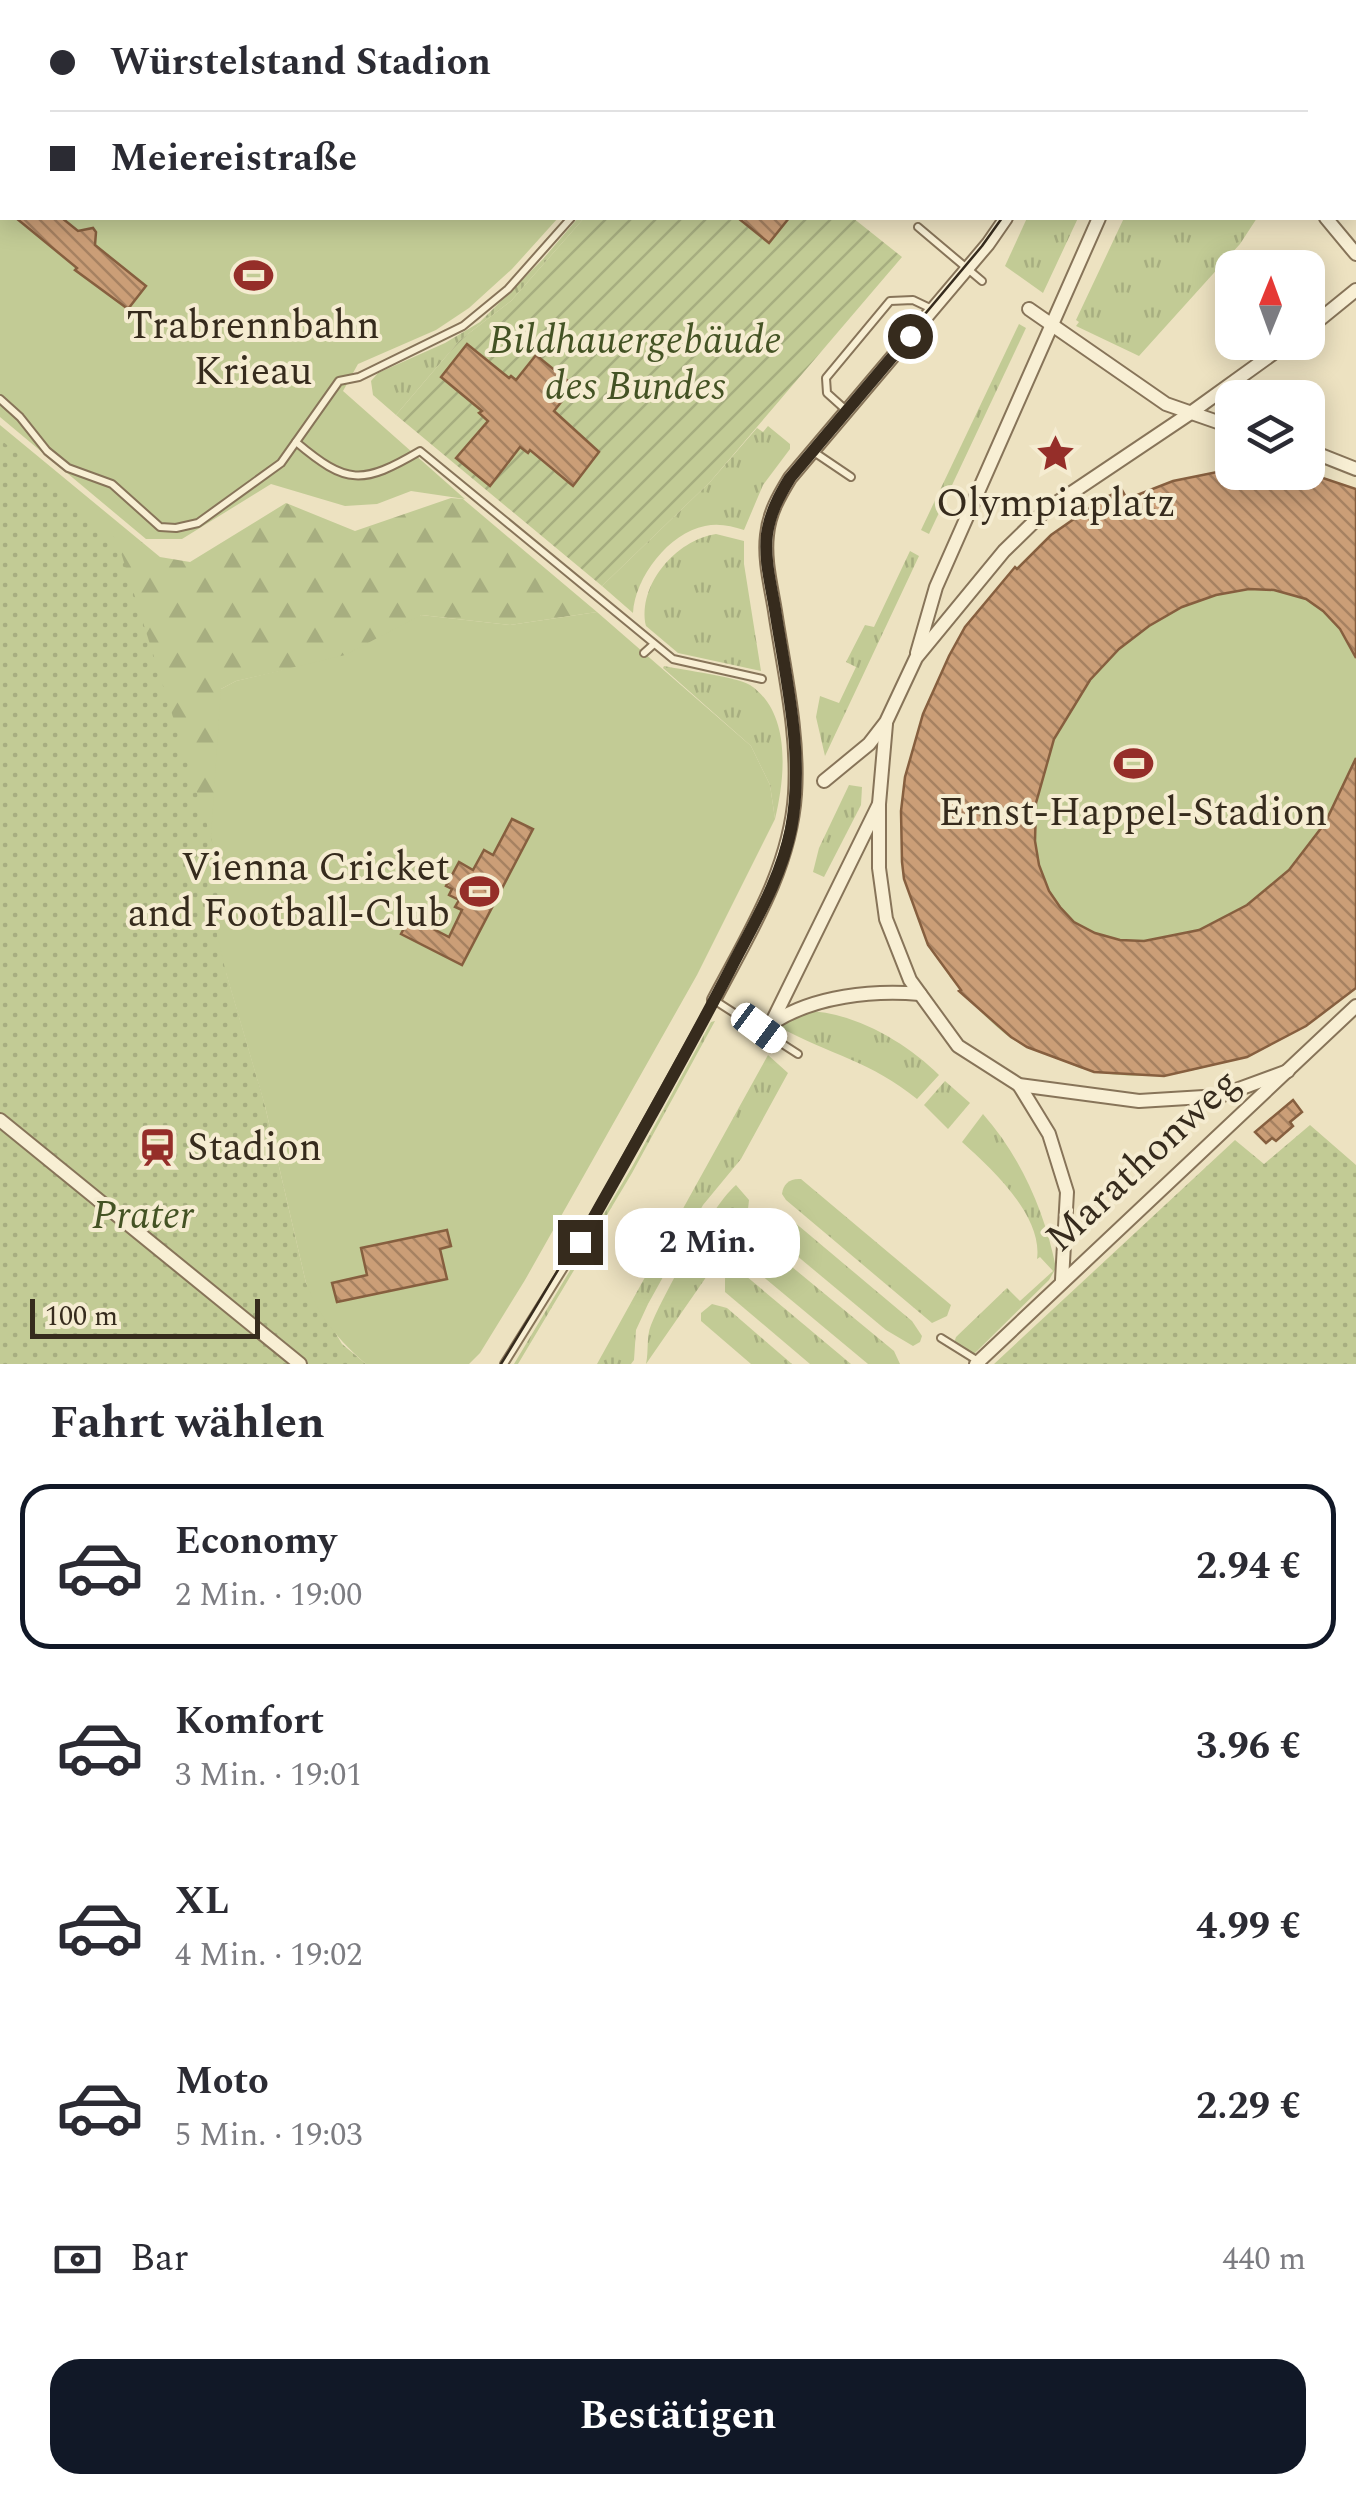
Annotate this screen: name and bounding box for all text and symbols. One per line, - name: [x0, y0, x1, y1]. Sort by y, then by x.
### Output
- text: Würstelstand Stadion: [110, 34, 491, 92]
- text: Meiereistraße: [110, 130, 357, 188]
- north arrow: [1215, 250, 1325, 360]
- map controls: [1215, 250, 1325, 490]
- sports icon: Trabrennbahn Krieau: [232, 255, 274, 297]
- place label: Trabrennbahn Krieau: [126, 296, 380, 403]
- park label: Bildhauergebäude des Bundes: [488, 311, 782, 418]
- route start: [888, 314, 933, 359]
- button: layers: [1215, 380, 1325, 490]
- place icon: Olympiaplatz: [1035, 433, 1077, 475]
- place label: Olympiaplatz: [936, 474, 1176, 535]
- sports icon: Ernst-Happel-Stadion: [1112, 742, 1154, 784]
- place label: Ernst-Happel-Stadion: [938, 783, 1328, 844]
- place label: Vienna Cricket and Football-Club: [128, 838, 450, 945]
- sports icon: Vienna Cricket and Football-Club: [459, 870, 501, 912]
- car: [726, 998, 792, 1058]
- street label: Marathonweg: [1032, 1054, 1254, 1268]
- place label: Stadion: [187, 1118, 322, 1179]
- station icon: Stadion: [136, 1127, 178, 1169]
- park label: Prater: [92, 1186, 195, 1247]
- callout: 2 Min.: [615, 1207, 800, 1277]
- text: 2 Min.: [659, 1218, 756, 1267]
- route end: [558, 1220, 603, 1265]
- scale bar: [30, 1294, 260, 1338]
- text: 100 m: [45, 1295, 118, 1338]
- text: Fahrt wählen: [50, 1389, 325, 1458]
- text: Economy: [175, 1513, 336, 1571]
- icon: car: [55, 1522, 145, 1612]
- text: 2.94 €: [1196, 1538, 1301, 1596]
- text: 2 Min. · 19:00: [175, 1571, 362, 1620]
- text: Komfort: [175, 1693, 324, 1751]
- icon: car: [55, 1702, 145, 1792]
- text: 3.96 €: [1196, 1718, 1301, 1776]
- text: 3 Min. · 19:01: [175, 1751, 362, 1800]
- text: XL: [175, 1873, 229, 1931]
- icon: car: [55, 1882, 145, 1972]
- text: 4.99 €: [1196, 1898, 1301, 1956]
- text: 4 Min. · 19:02: [175, 1931, 362, 1980]
- text: Moto: [175, 2053, 269, 2111]
- icon: car: [55, 2062, 145, 2152]
- text: 2.29 €: [1196, 2078, 1301, 2136]
- text: 5 Min. · 19:03: [175, 2111, 362, 2160]
- text: Bar: [130, 2230, 189, 2288]
- icon: cash: [50, 2232, 105, 2287]
- text: 440 m: [1222, 2235, 1306, 2284]
- button: Bestätigen: [50, 2359, 1306, 2474]

